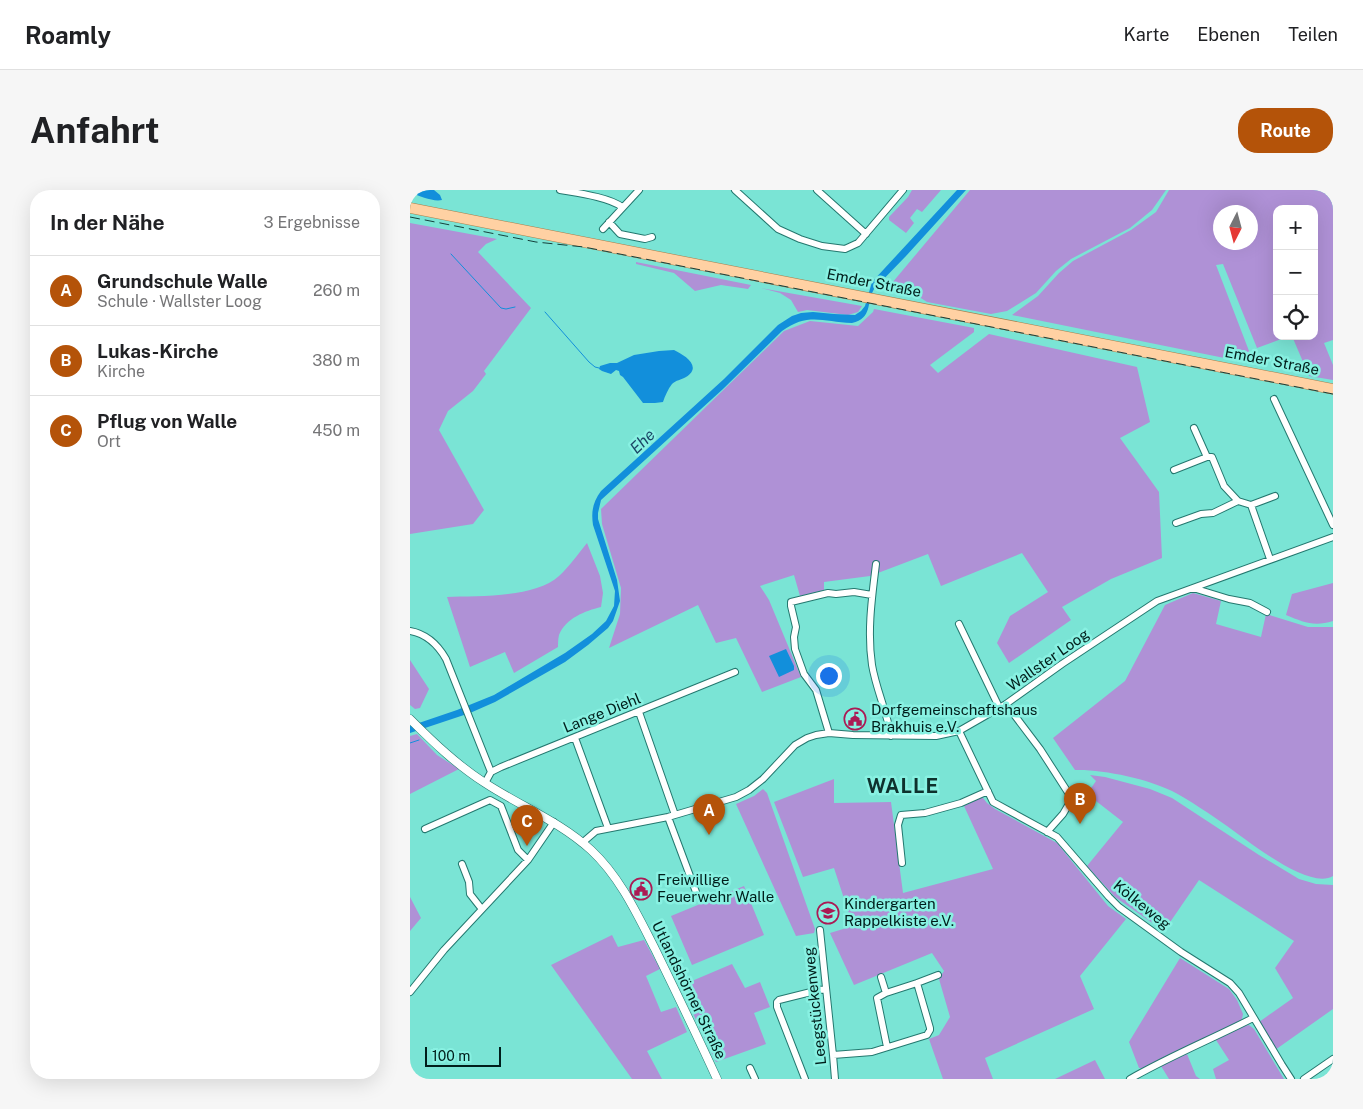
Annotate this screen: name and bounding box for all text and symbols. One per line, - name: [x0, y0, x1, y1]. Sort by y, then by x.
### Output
- text: Roamly: [25, 21, 111, 49]
- text: Karte: [1124, 24, 1169, 45]
- text: Ebenen: [1197, 24, 1260, 45]
- text: Teilen: [1288, 24, 1338, 45]
- button: Route: [1238, 108, 1333, 153]
- text: Anfahrt: [30, 110, 160, 151]
- north arrow: [1213, 205, 1258, 250]
- map controls: [1273, 205, 1318, 340]
- button: +: [1273, 205, 1318, 250]
- text: In der Nähe: [50, 210, 165, 235]
- text: 3 Ergebnisse: [264, 213, 360, 232]
- button: −: [1273, 250, 1318, 295]
- street label: Emder Straße: [825, 265, 923, 300]
- text: Grundschule Walle: [97, 270, 268, 292]
- text: A: [60, 281, 72, 300]
- text: 260 m: [313, 281, 360, 300]
- text: Schule · Wallster Loog: [97, 292, 262, 311]
- button: locate: [1273, 295, 1318, 340]
- text: Lukas-Kirche: [97, 340, 218, 362]
- street label: Emder Straße: [1223, 343, 1321, 378]
- text: B: [61, 351, 71, 370]
- text: 380 m: [312, 351, 360, 370]
- text: Kirche: [97, 362, 145, 381]
- text: Pflug von Walle: [97, 410, 237, 432]
- text: C: [60, 421, 72, 440]
- text: 450 m: [312, 421, 360, 440]
- water label: Ehe: [626, 425, 659, 458]
- text: Ort: [97, 432, 121, 451]
- street label: Wallster Loog: [1003, 625, 1092, 694]
- your location: [816, 663, 842, 689]
- street label: Lange Diehl: [560, 689, 643, 736]
- place label: Dorfgemeinschaftshaus Brakhuis e.V.: [871, 701, 1037, 735]
- public building icon: Dorfgemeinschaftshaus Brakhuis e.V.: [843, 707, 867, 731]
- district label: WALLE: [867, 774, 939, 798]
- pin: B: [1064, 783, 1096, 824]
- pin: A: [693, 794, 725, 835]
- pin: C: [511, 805, 543, 846]
- place label: Freiwillige Feuerwehr Walle: [657, 871, 774, 905]
- street label: Kölkeweg: [1110, 876, 1174, 933]
- public building icon: Freiwillige Feuerwehr Walle: [629, 877, 653, 901]
- place label: Kindergarten Rappelkiste e.V.: [844, 895, 954, 929]
- school or university icon: Kindergarten Rappelkiste e.V.: [816, 901, 840, 925]
- street label: Utlandshörner Straße: [649, 918, 730, 1061]
- street label: Leegstückenweg: [800, 946, 829, 1066]
- scale bar: [425, 1044, 501, 1067]
- text: 100 m: [432, 1048, 470, 1064]

